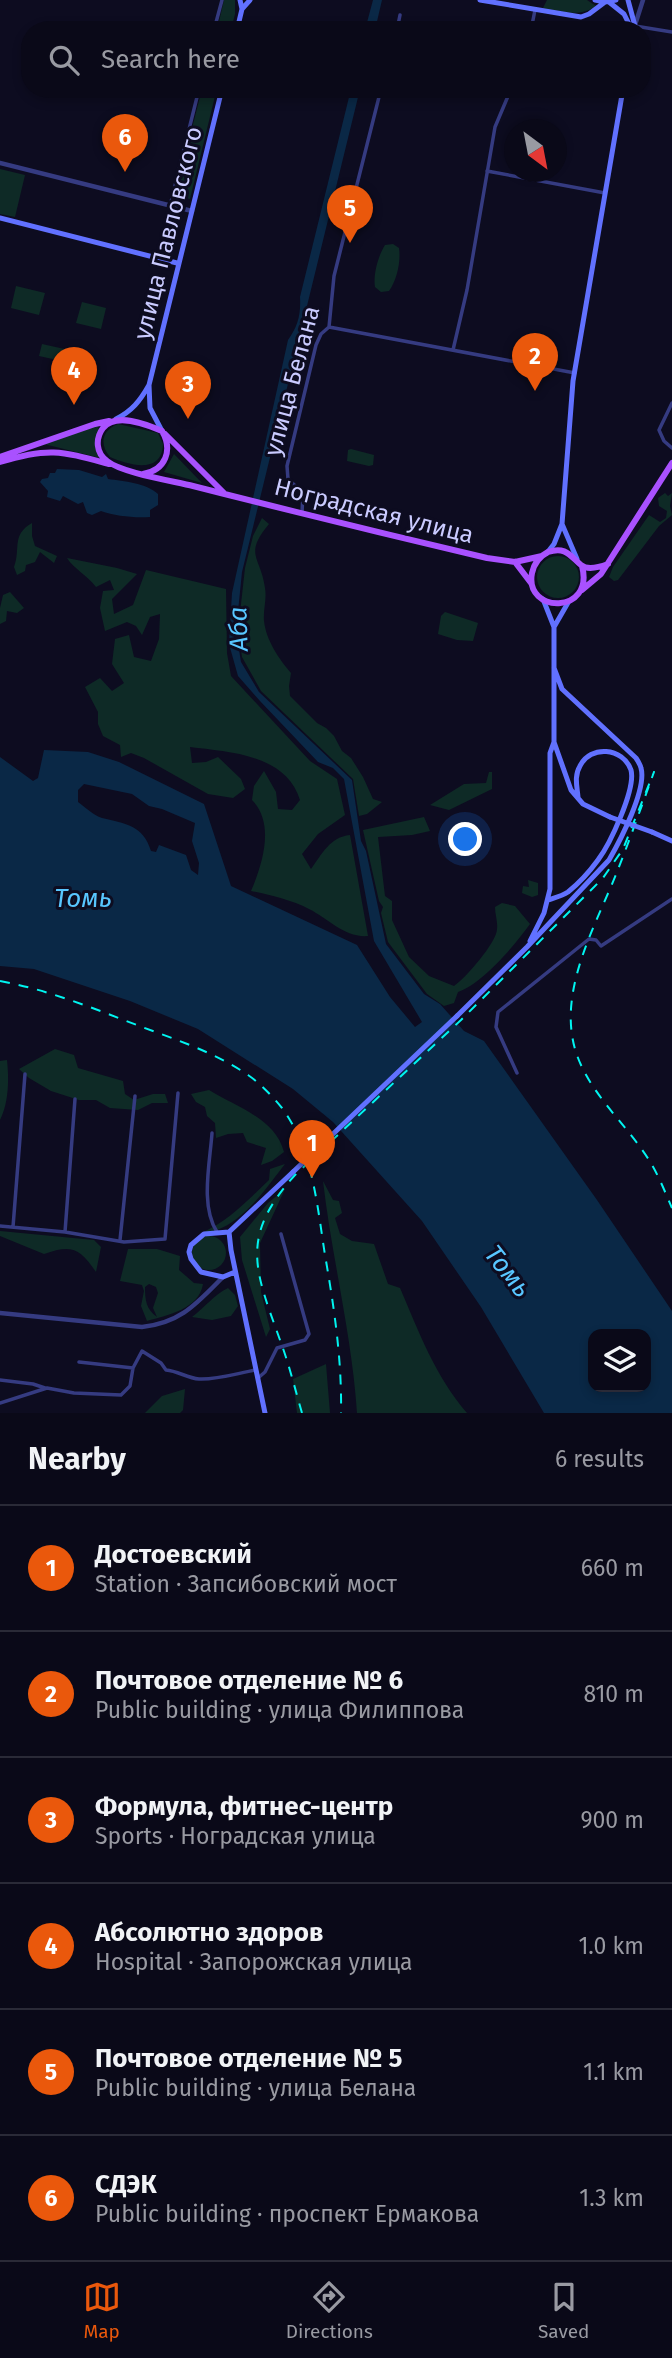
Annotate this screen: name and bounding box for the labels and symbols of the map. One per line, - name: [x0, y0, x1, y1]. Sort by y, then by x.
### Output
- pin: 6: [102, 114, 148, 172]
- north arrow: [504, 119, 567, 182]
- street label: улица Павловского: [128, 124, 208, 342]
- pin: 5: [327, 185, 373, 243]
- street label: улица Белана: [259, 303, 325, 459]
- pin: 2: [512, 333, 558, 391]
- pin: 4: [51, 347, 97, 405]
- pin: 3: [165, 361, 211, 419]
- street label: Ноградская улица: [272, 473, 476, 549]
- water label: Аба: [222, 606, 255, 653]
- your location: [448, 822, 482, 856]
- water label: Томь: [54, 883, 112, 914]
- pin: 1: [289, 1120, 335, 1178]
- water label: Томь: [478, 1239, 538, 1303]

